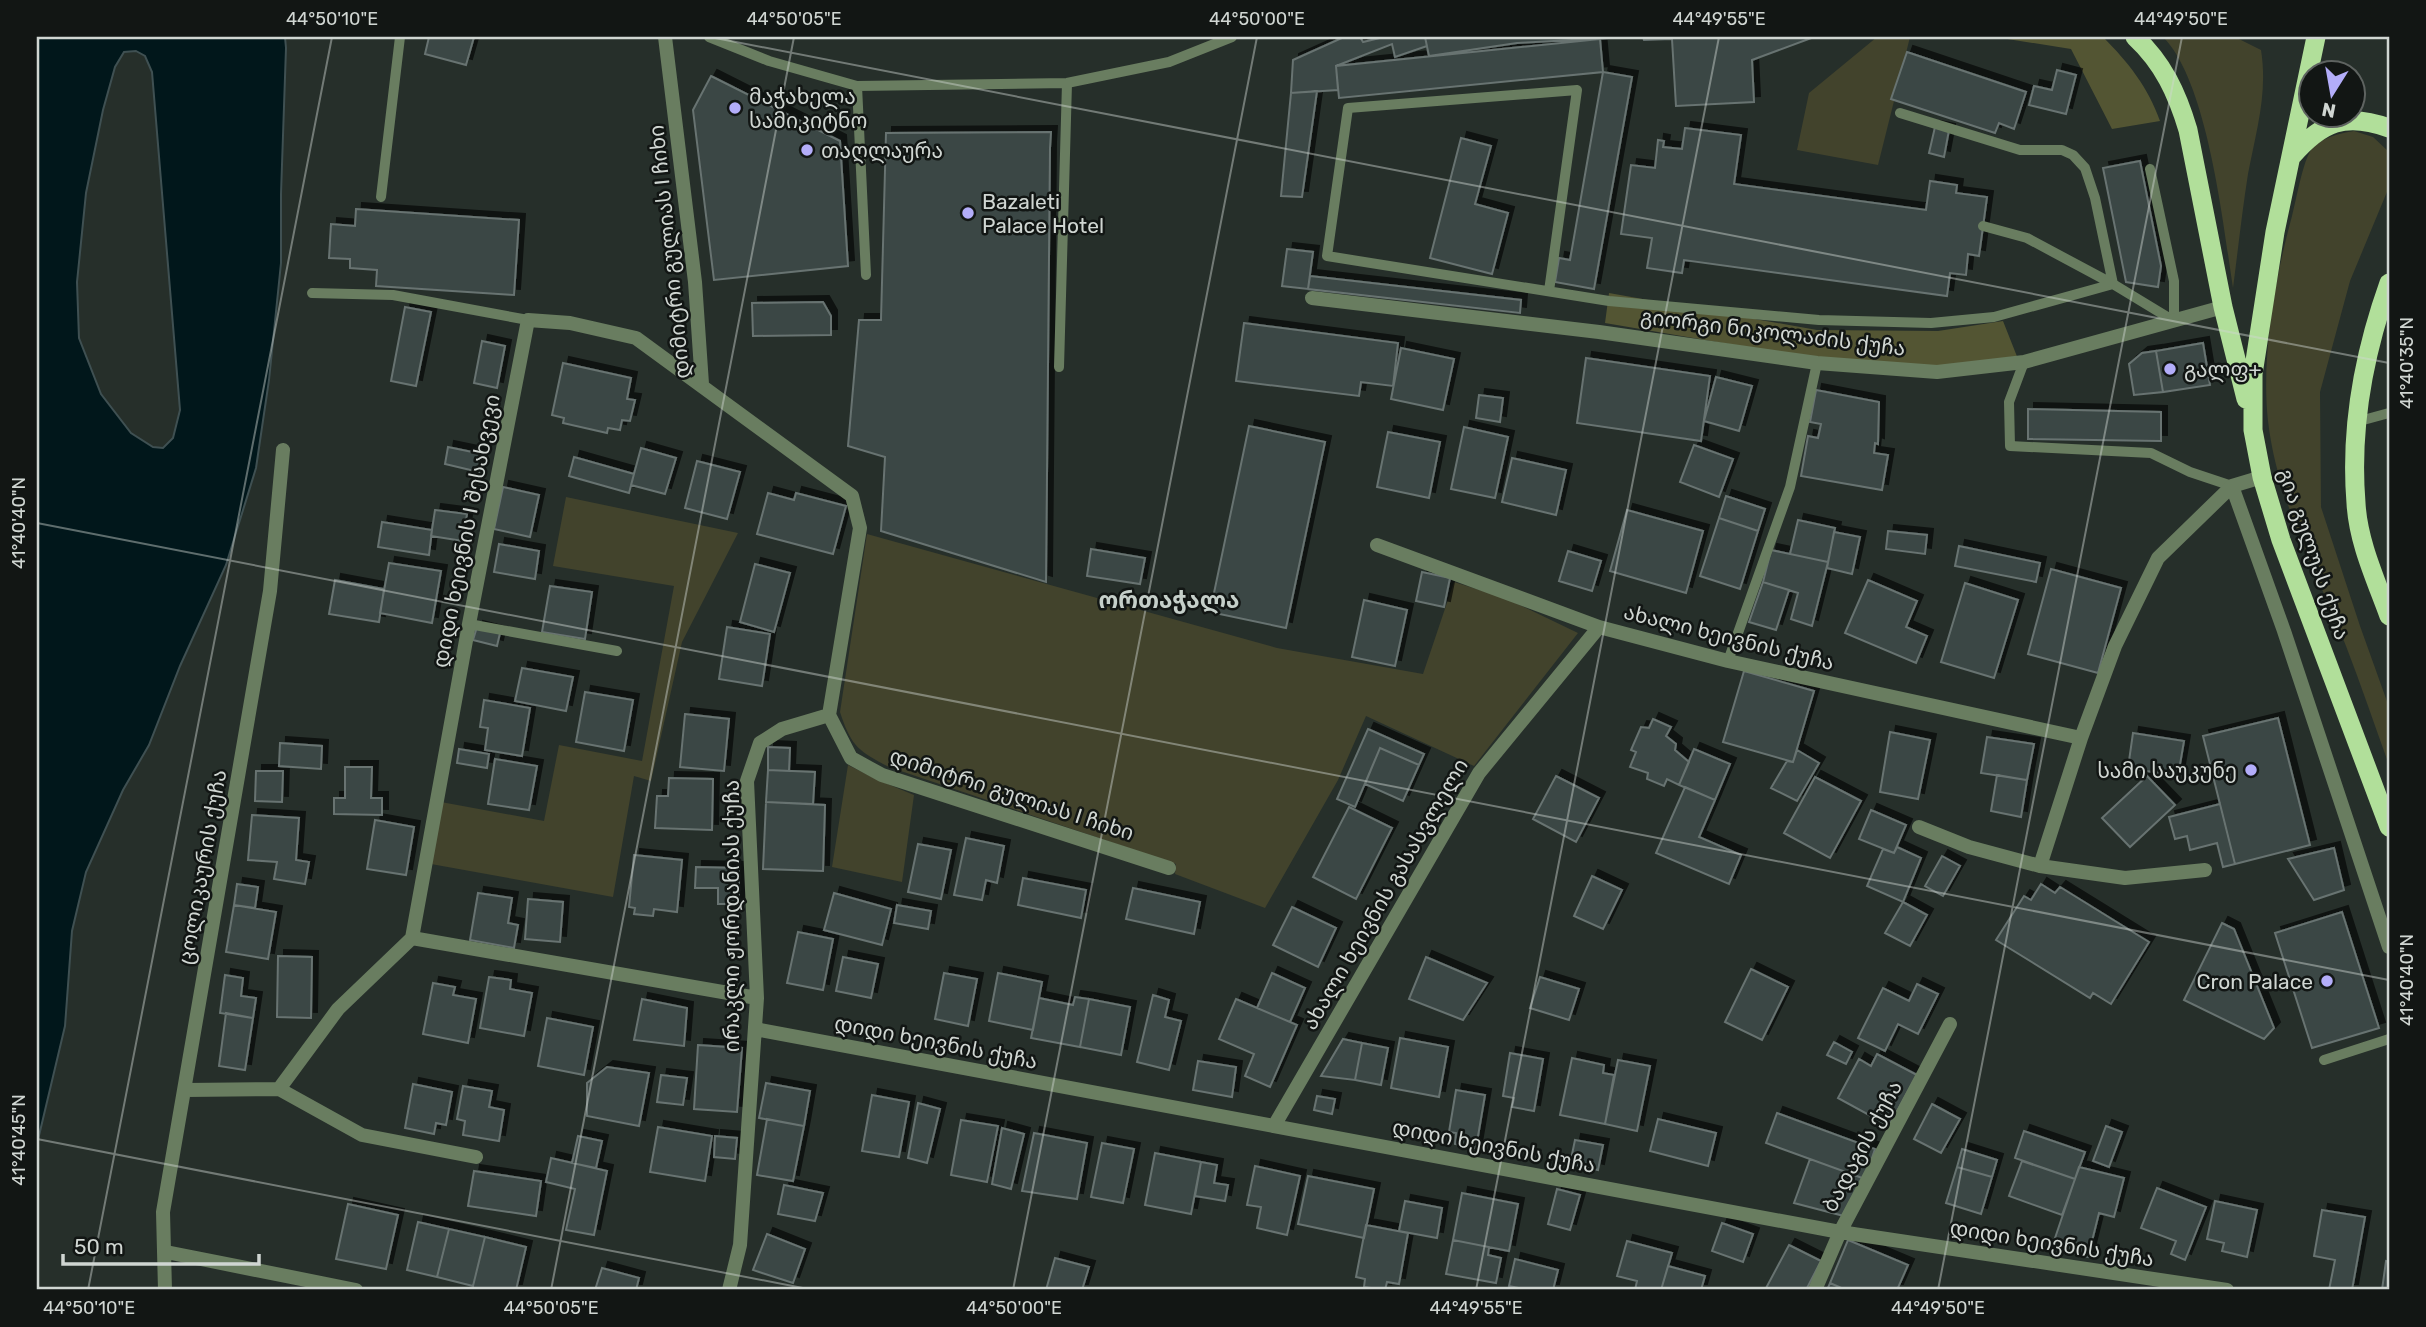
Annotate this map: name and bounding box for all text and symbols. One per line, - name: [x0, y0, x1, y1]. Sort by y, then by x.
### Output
- text: 44°50'10"E: [286, 8, 378, 30]
- text: 44°50'05"E: [746, 8, 842, 30]
- text: 44°50'00"E: [1209, 8, 1305, 30]
- text: 44°49'55"E: [1672, 8, 1766, 30]
- text: 44°49'50"E: [2134, 8, 2228, 30]
- north arrow: [2296, 60, 2366, 130]
- place label: მაჭახელა სამიკიტნო: [749, 84, 867, 133]
- text: N: [2320, 98, 2338, 123]
- marker: მაჭახელა სამიკიტნო: [727, 100, 743, 116]
- street label: დიმიტრი გულიას I ჩიხი: [643, 124, 696, 380]
- place label: თაღლაურა: [821, 138, 943, 164]
- marker: თაღლაურა: [799, 142, 815, 158]
- place label: Bazaleti Palace Hotel: [982, 189, 1104, 238]
- marker: Bazaleti Palace Hotel: [960, 205, 976, 221]
- street label: გიორგი ნიკოლაძის ქუჩა: [1639, 303, 1907, 362]
- text: 41°40'35"N: [2396, 317, 2418, 409]
- place label: გალფ+: [2184, 357, 2262, 383]
- marker: გალფ+: [2162, 361, 2178, 377]
- street label: დიდი ხეივნის I შესახვევი: [427, 392, 506, 670]
- street label: გია გულუას ქუჩა: [2272, 465, 2355, 643]
- text: 41°40'40"N: [8, 477, 30, 569]
- district label: ორთაჭალა: [1098, 586, 1240, 614]
- street label: ახალი ხეივნის ქუჩა: [1621, 599, 1837, 676]
- street label: დიმიტრი გულიას I ჩიხი: [886, 743, 1137, 846]
- street label: ახალი ხეივნის გასასვლელი: [1297, 754, 1474, 1035]
- place label: სამი საუკუნე: [2097, 758, 2237, 783]
- marker: სამი საუკუნე: [2243, 762, 2259, 778]
- street label: ცოლიკაურის ქუჩა: [173, 768, 232, 966]
- street label: ირაკლი ჟორდანიას ქუჩა: [719, 780, 745, 1052]
- text: 41°40'40"N: [2396, 934, 2418, 1026]
- place label: Cron Palace: [2196, 969, 2313, 994]
- marker: Cron Palace: [2319, 973, 2335, 989]
- street label: დიდი ხეივნის ქუჩა: [832, 1010, 1040, 1075]
- street label: ბადაგის ქუჩა: [1817, 1076, 1908, 1216]
- text: 41°40'45"N: [8, 1094, 30, 1186]
- street label: დიდი ხეივნის ქუჩა: [1390, 1114, 1598, 1179]
- street label: დიდი ხეივნის ქუჩა: [1948, 1215, 2156, 1272]
- scale bar: [63, 1222, 259, 1266]
- text: 50 m: [74, 1234, 124, 1259]
- text: 44°50'10"E: [43, 1297, 135, 1319]
- text: 44°50'05"E: [503, 1297, 599, 1319]
- text: 44°50'00"E: [966, 1297, 1062, 1319]
- text: 44°49'55"E: [1429, 1297, 1523, 1319]
- text: 44°49'50"E: [1891, 1297, 1985, 1319]

